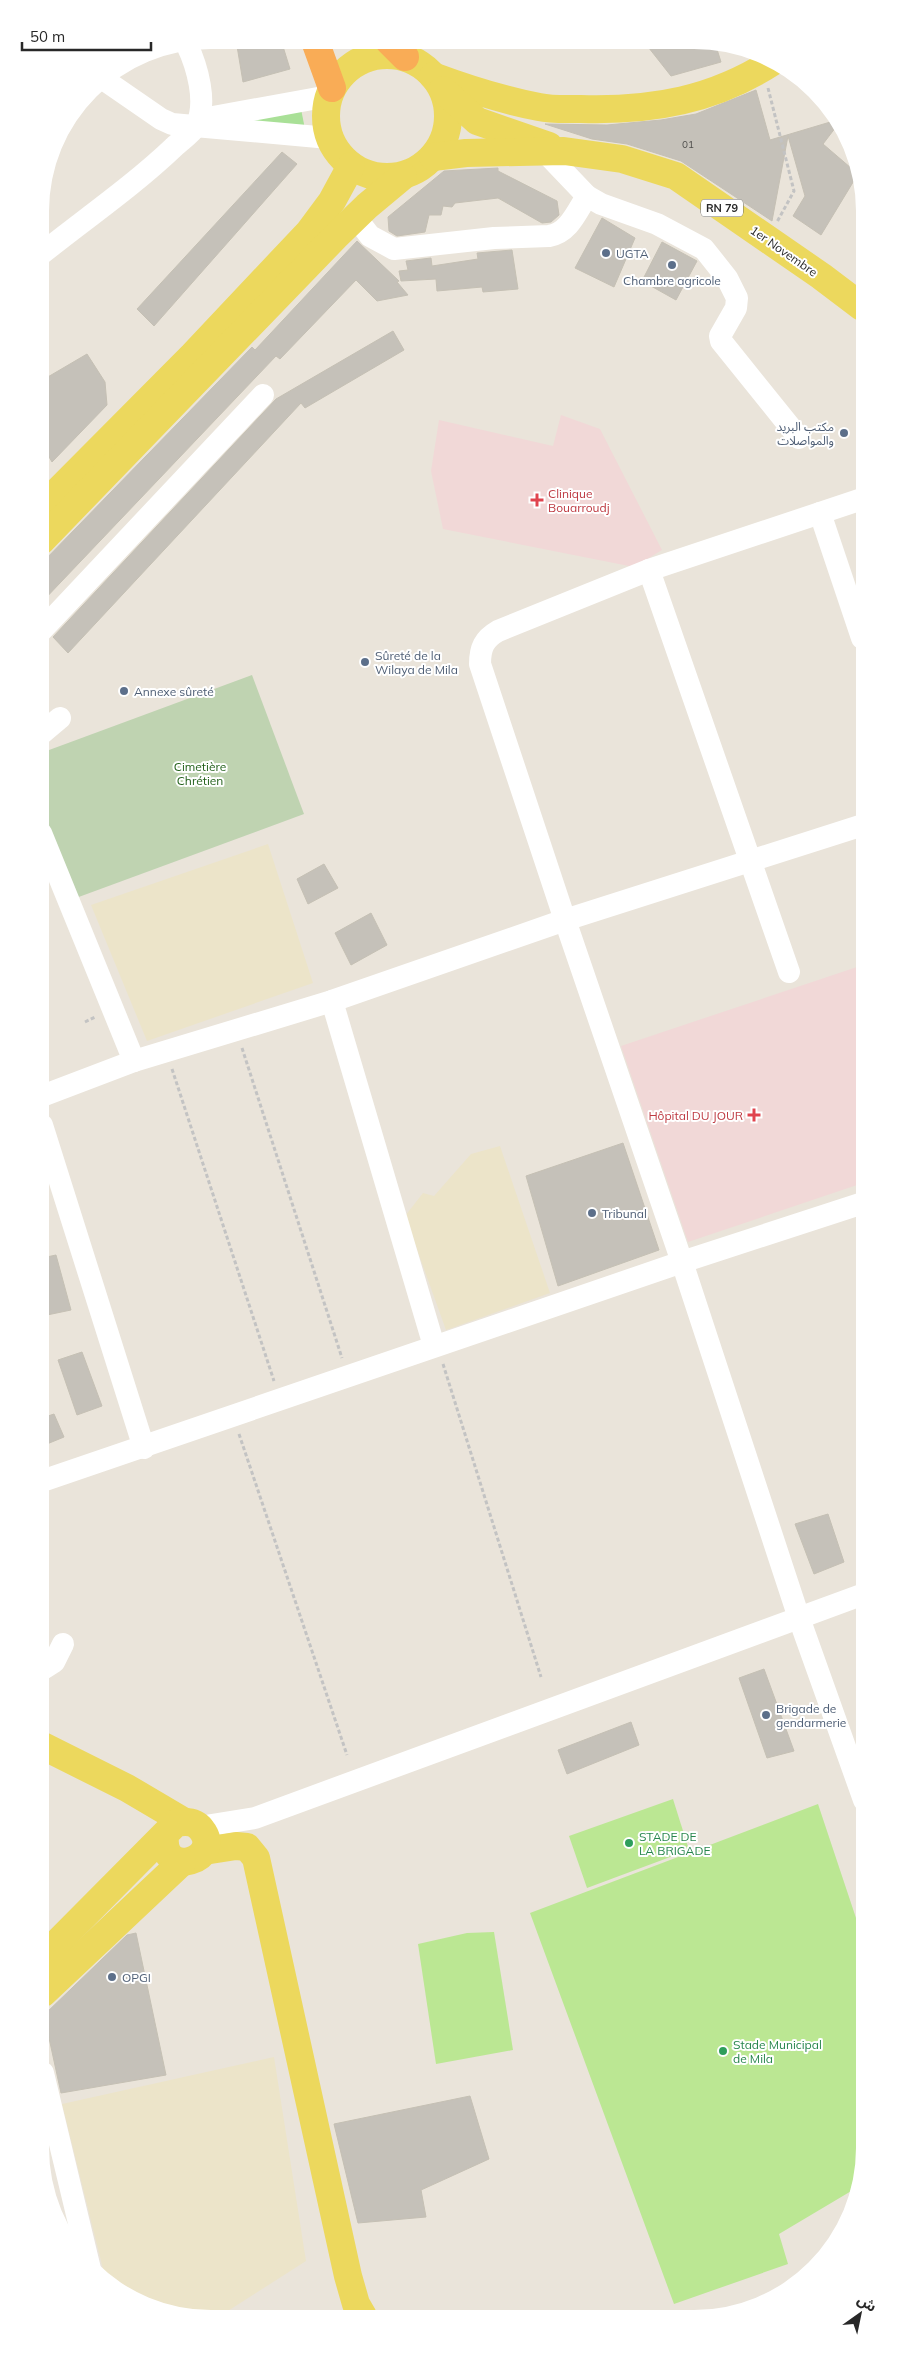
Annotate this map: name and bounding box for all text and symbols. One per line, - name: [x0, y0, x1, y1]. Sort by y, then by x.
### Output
- scale bar: [22, 20, 151, 52]
- text: 50 m: [30, 27, 65, 46]
- house number: 01: [682, 138, 694, 151]
- road number: RN 79: [701, 200, 743, 217]
- street label: 1er Novembre: [748, 222, 820, 280]
- place label: UGTA: [616, 246, 649, 261]
- marker: UGTA: [600, 247, 612, 259]
- marker: Chambre agricole: [666, 259, 678, 271]
- place label: Chambre agricole: [623, 273, 721, 288]
- place label: مكتب البريد والمواصلات: [776, 419, 834, 448]
- marker: مكتب البريد والمواصلات: [838, 427, 850, 439]
- place label: Clinique Bouarroudj: [548, 486, 610, 515]
- marker: Clinique Bouarroudj: [530, 493, 544, 507]
- place label: Sûreté de la Wilaya de Mila: [375, 648, 458, 677]
- marker: Sûreté de la Wilaya de Mila: [359, 656, 371, 668]
- place label: Annexe sûreté: [134, 684, 214, 699]
- marker: Annexe sûreté: [118, 685, 130, 697]
- park label: Cimetière Chrétien: [174, 759, 226, 788]
- place label: Hôpital DU JOUR: [648, 1108, 743, 1123]
- marker: Hôpital DU JOUR: [747, 1108, 761, 1122]
- place label: Tribunal: [602, 1206, 647, 1221]
- marker: Tribunal: [586, 1207, 598, 1219]
- place label: Brigade de gendarmerie: [776, 1701, 846, 1730]
- marker: Brigade de gendarmerie: [760, 1709, 772, 1721]
- place label: STADE DE LA BRIGADE: [639, 1829, 710, 1858]
- marker: STADE DE LA BRIGADE: [623, 1837, 635, 1849]
- place label: OPGI: [122, 1970, 151, 1985]
- marker: OPGI: [106, 1971, 118, 1983]
- place label: Stade Municipal de Mila: [733, 2037, 822, 2066]
- marker: Stade Municipal de Mila: [717, 2045, 729, 2057]
- north arrow: [835, 2289, 885, 2339]
- text: ش: [854, 2290, 880, 2316]

